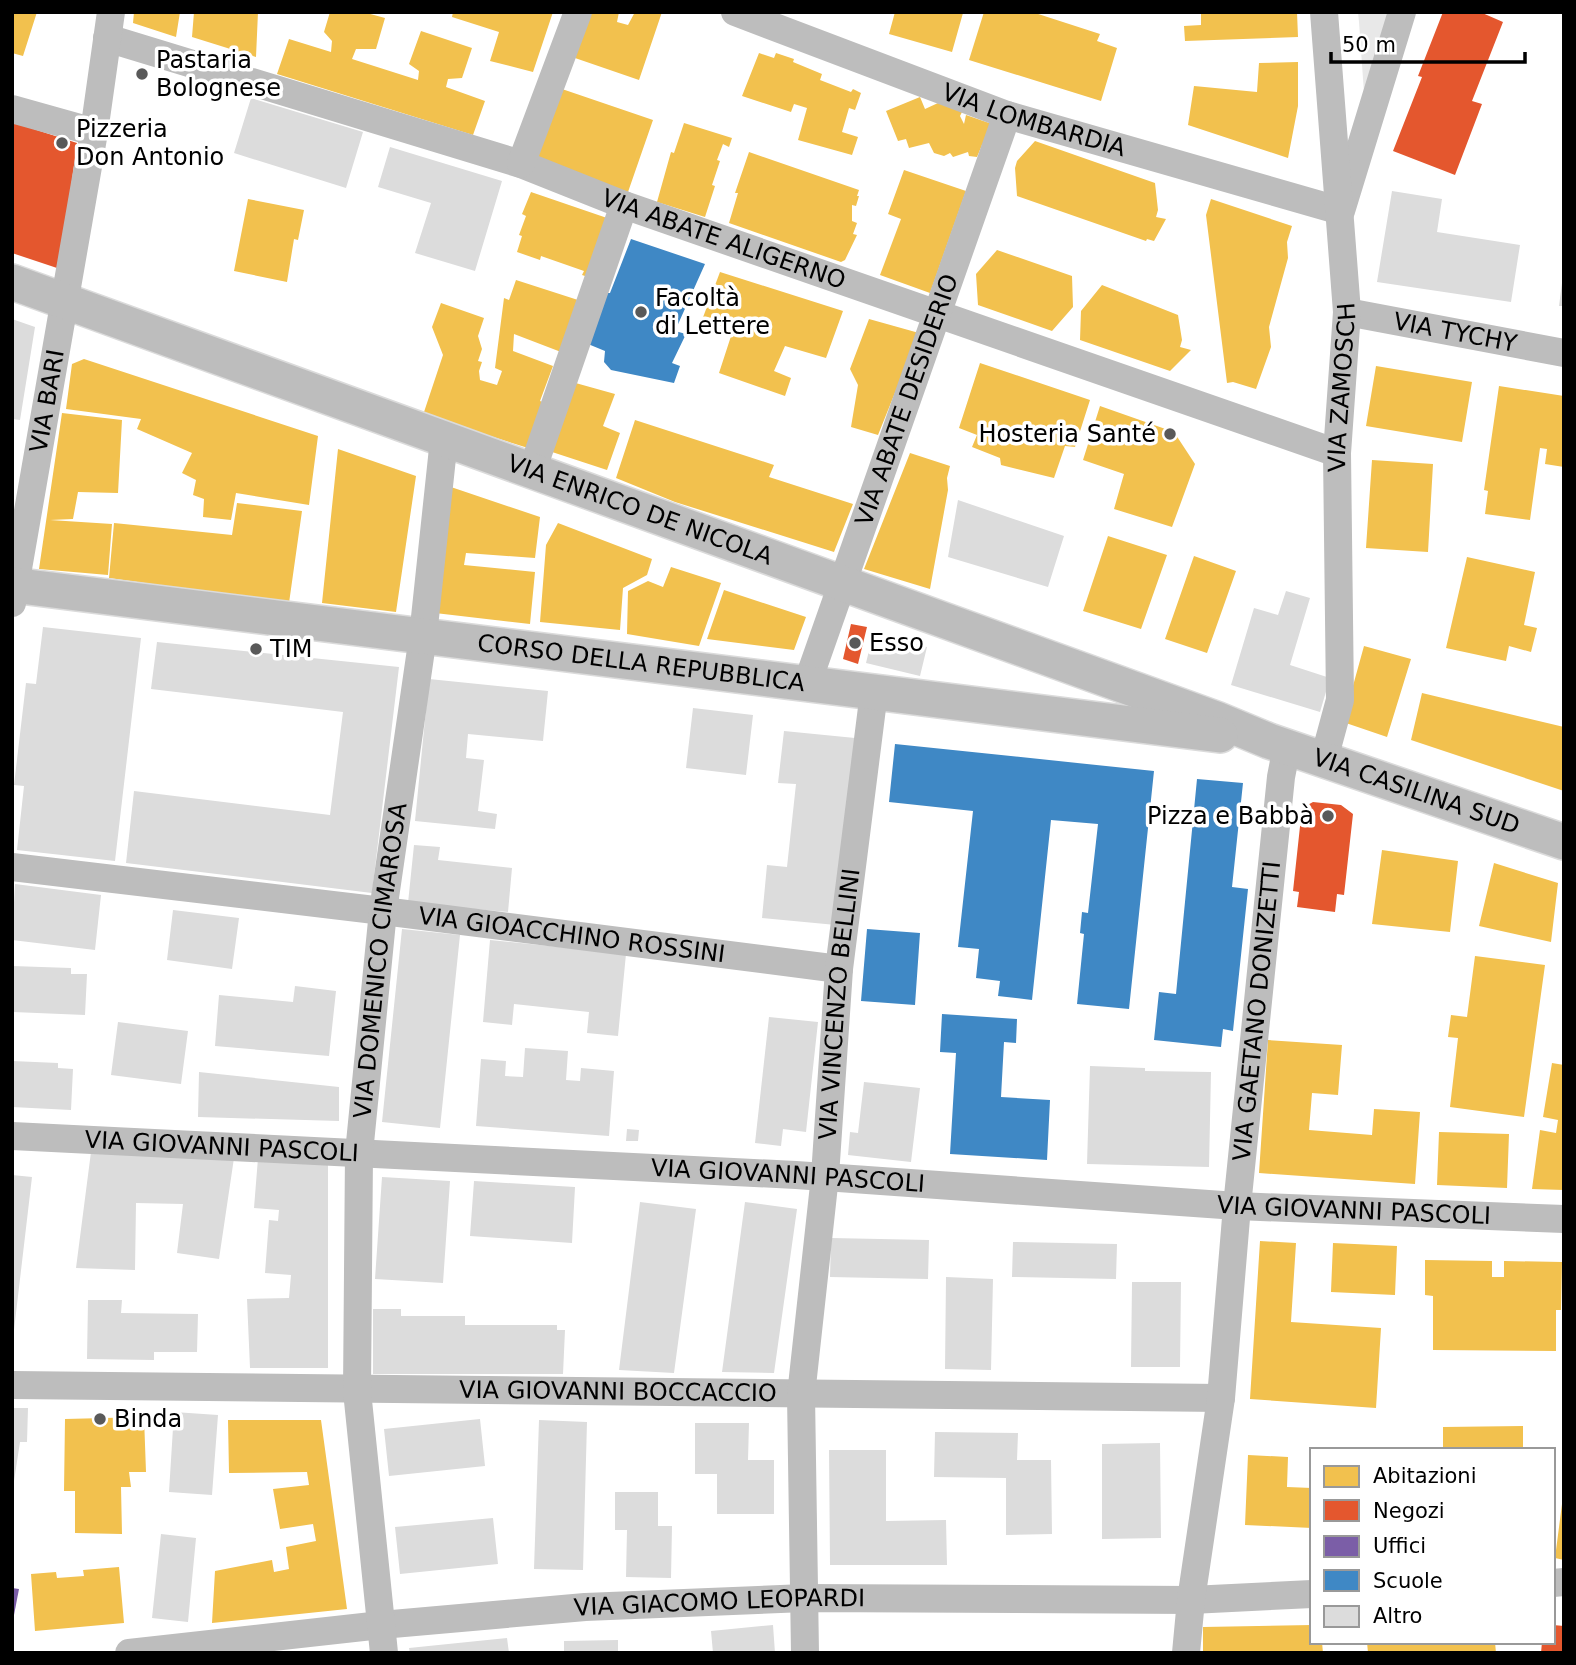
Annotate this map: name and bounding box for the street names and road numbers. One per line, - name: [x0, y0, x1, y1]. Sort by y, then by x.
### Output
- street label: VIA LOMBARDIA: [938, 78, 1129, 163]
- street label: VIA ABATE ALIGERNO: [597, 184, 849, 295]
- street label: VIA ABATE DESIDERIO: [850, 270, 964, 530]
- street label: VIA ZAMOSCH: [1323, 301, 1362, 472]
- street label: VIA TYCHY: [1391, 307, 1519, 358]
- street label: VIA BARI: [24, 347, 70, 455]
- street label: VIA ENRICO DE NICOLA: [504, 449, 777, 571]
- street label: CORSO DELLA REPUBBLICA: [476, 629, 807, 697]
- street label: VIA CASILINA SUD: [1309, 743, 1523, 840]
- street label: VIA DOMENICO CIMAROSA: [348, 800, 413, 1120]
- street label: VIA GAETANO DONIZETTI: [1228, 860, 1286, 1163]
- street label: VIA VINCENZO BELLINI: [813, 867, 866, 1141]
- street label: VIA GIOACCHINO ROSSINI: [417, 902, 727, 968]
- street label: VIA GIOVANNI PASCOLI: [84, 1126, 359, 1167]
- street label: VIA GIOVANNI PASCOLI: [650, 1154, 926, 1198]
- street label: VIA GIOVANNI PASCOLI: [1216, 1191, 1491, 1230]
- street label: VIA GIOVANNI BOCCACCIO: [459, 1376, 777, 1407]
- street label: VIA GIACOMO LEOPARDI: [573, 1584, 865, 1622]

